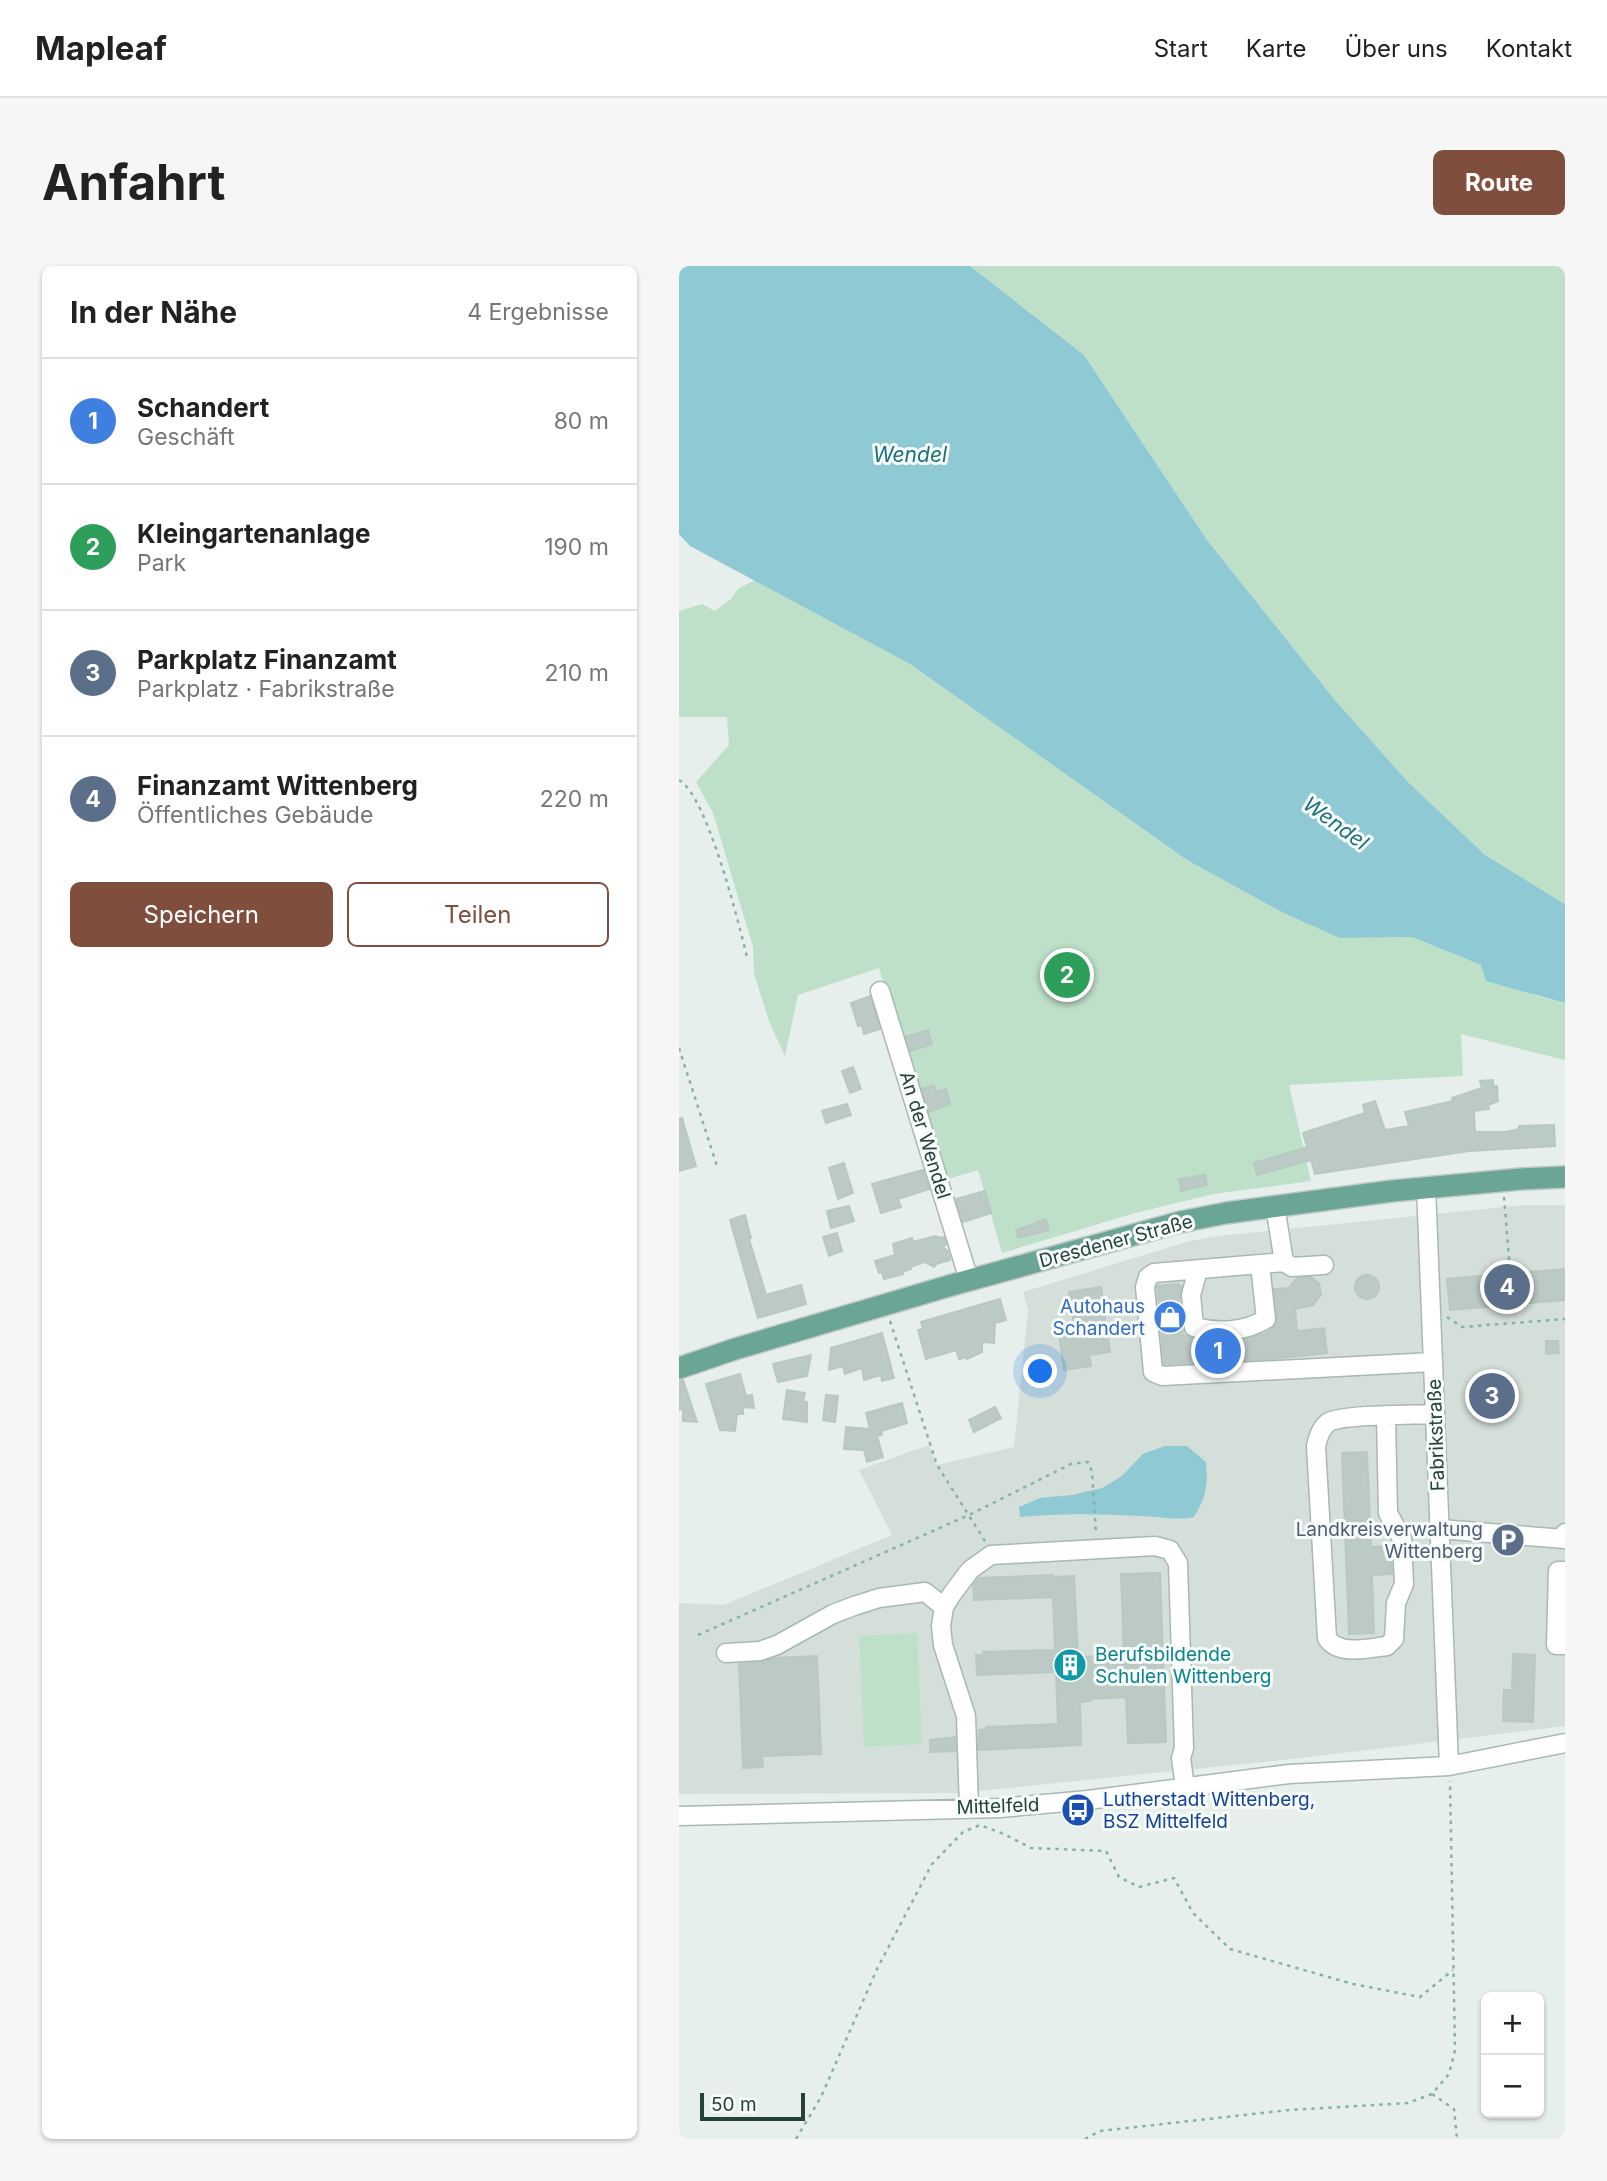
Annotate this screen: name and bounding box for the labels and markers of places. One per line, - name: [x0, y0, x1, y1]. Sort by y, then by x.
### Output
- pin: 2: [1044, 949, 1090, 1001]
- pin: 4: [1484, 1261, 1530, 1313]
- place label: Autohaus Schandert: [1052, 1295, 1145, 1340]
- shop icon: Autohaus Schandert: [1151, 1298, 1189, 1336]
- pin: 1: [1195, 1325, 1241, 1377]
- pin: 3: [1469, 1370, 1515, 1422]
- place label: Landkreisverwaltung Wittenberg: [1296, 1518, 1483, 1563]
- parking icon: Landkreisverwaltung Wittenberg: [1489, 1521, 1527, 1559]
- place label: Berufsbildende Schulen Wittenberg: [1095, 1643, 1271, 1688]
- building icon: Berufsbildende Schulen Wittenberg: [1051, 1646, 1089, 1684]
- place label: Lutherstadt Wittenberg, BSZ Mittelfeld: [1103, 1788, 1315, 1833]
- bus stop icon: Lutherstadt Wittenberg, BSZ Mittelfeld: [1059, 1791, 1097, 1829]

